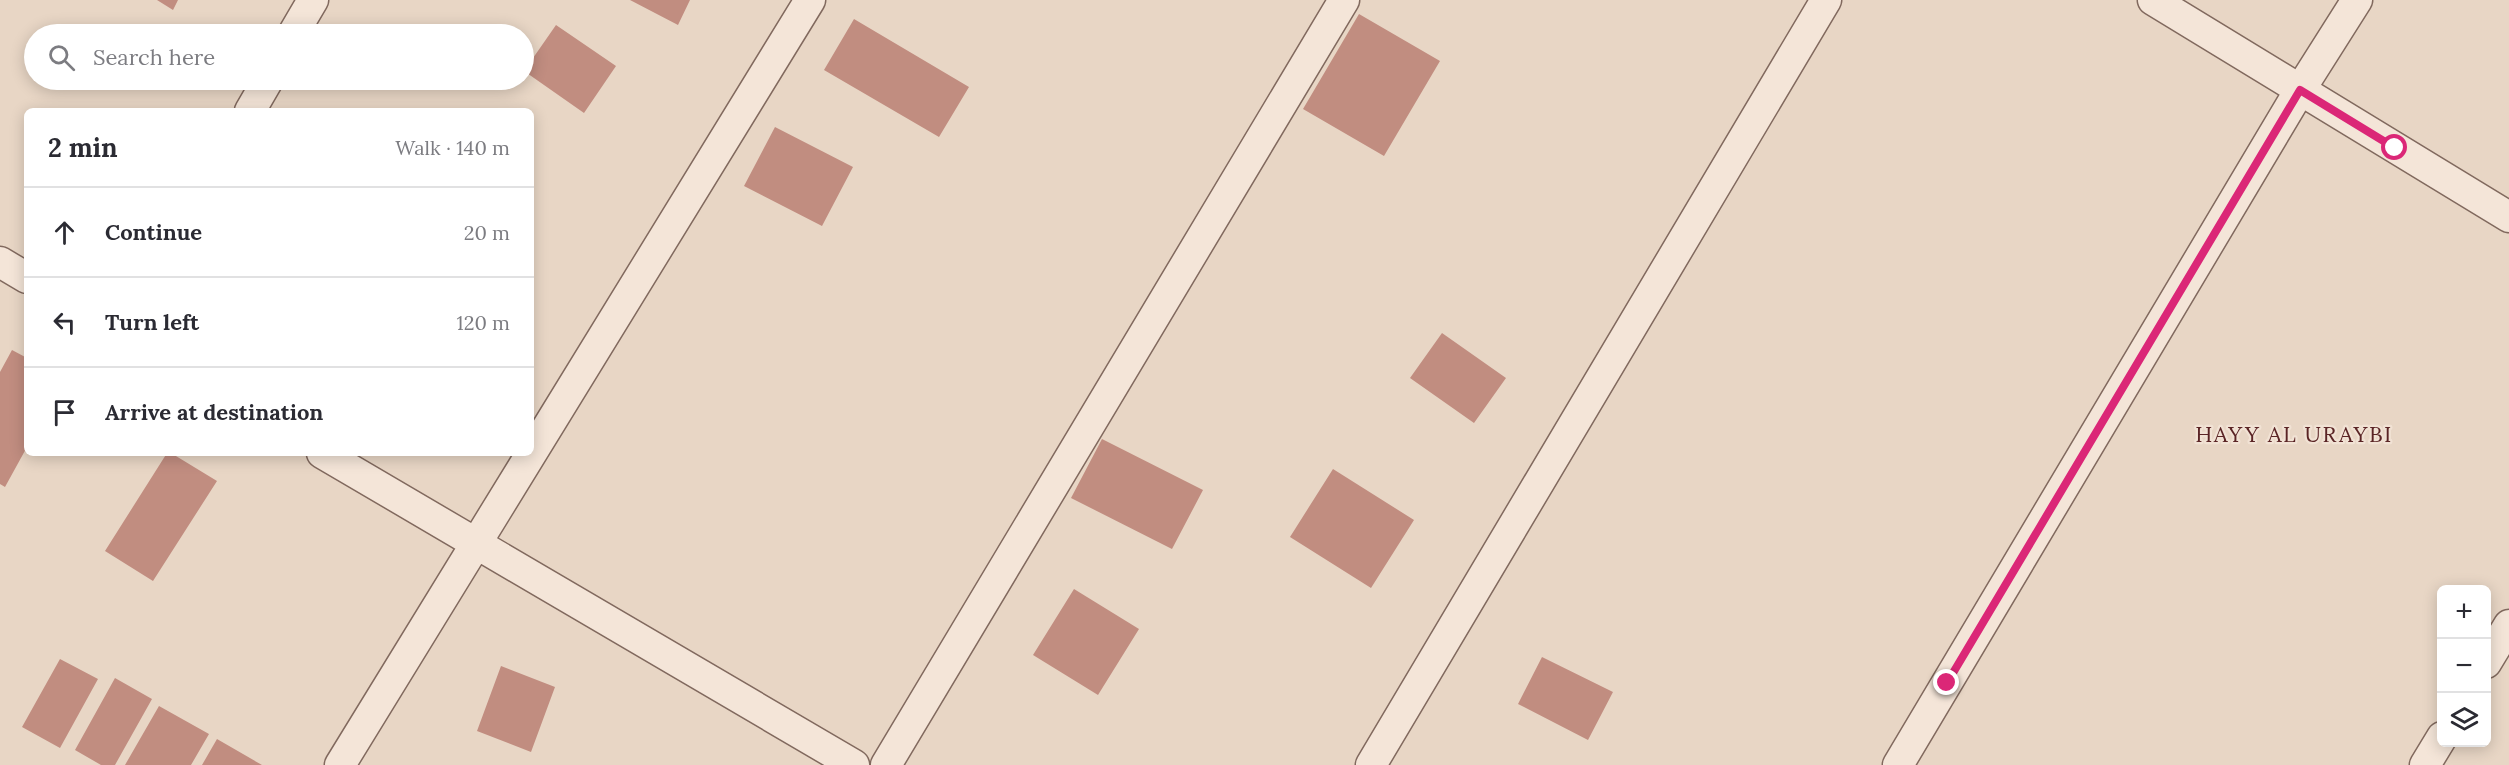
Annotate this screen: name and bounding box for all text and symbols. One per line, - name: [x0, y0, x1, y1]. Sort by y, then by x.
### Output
- search box: [24, 24, 534, 90]
- icon: search: [45, 41, 78, 74]
- text: Search here: [93, 43, 215, 71]
- text: 2 min: [48, 131, 118, 164]
- route start: [2381, 134, 2407, 160]
- text: Walk · 140 m: [395, 135, 510, 160]
- icon: ahead: [48, 216, 81, 249]
- text: Continue: [105, 218, 202, 246]
- text: 20 m: [464, 220, 510, 245]
- icon: left: [48, 306, 81, 339]
- text: Turn left: [105, 308, 199, 336]
- text: 120 m: [456, 310, 510, 335]
- icon: arrive: [48, 396, 81, 429]
- text: Arrive at destination: [105, 398, 323, 426]
- district label: HAYY AL URAYBI: [2195, 420, 2393, 448]
- map controls: [2437, 585, 2491, 747]
- button: +: [2437, 585, 2491, 639]
- button: −: [2437, 639, 2491, 693]
- route end: [1933, 669, 1959, 695]
- button: layers: [2437, 693, 2491, 747]

